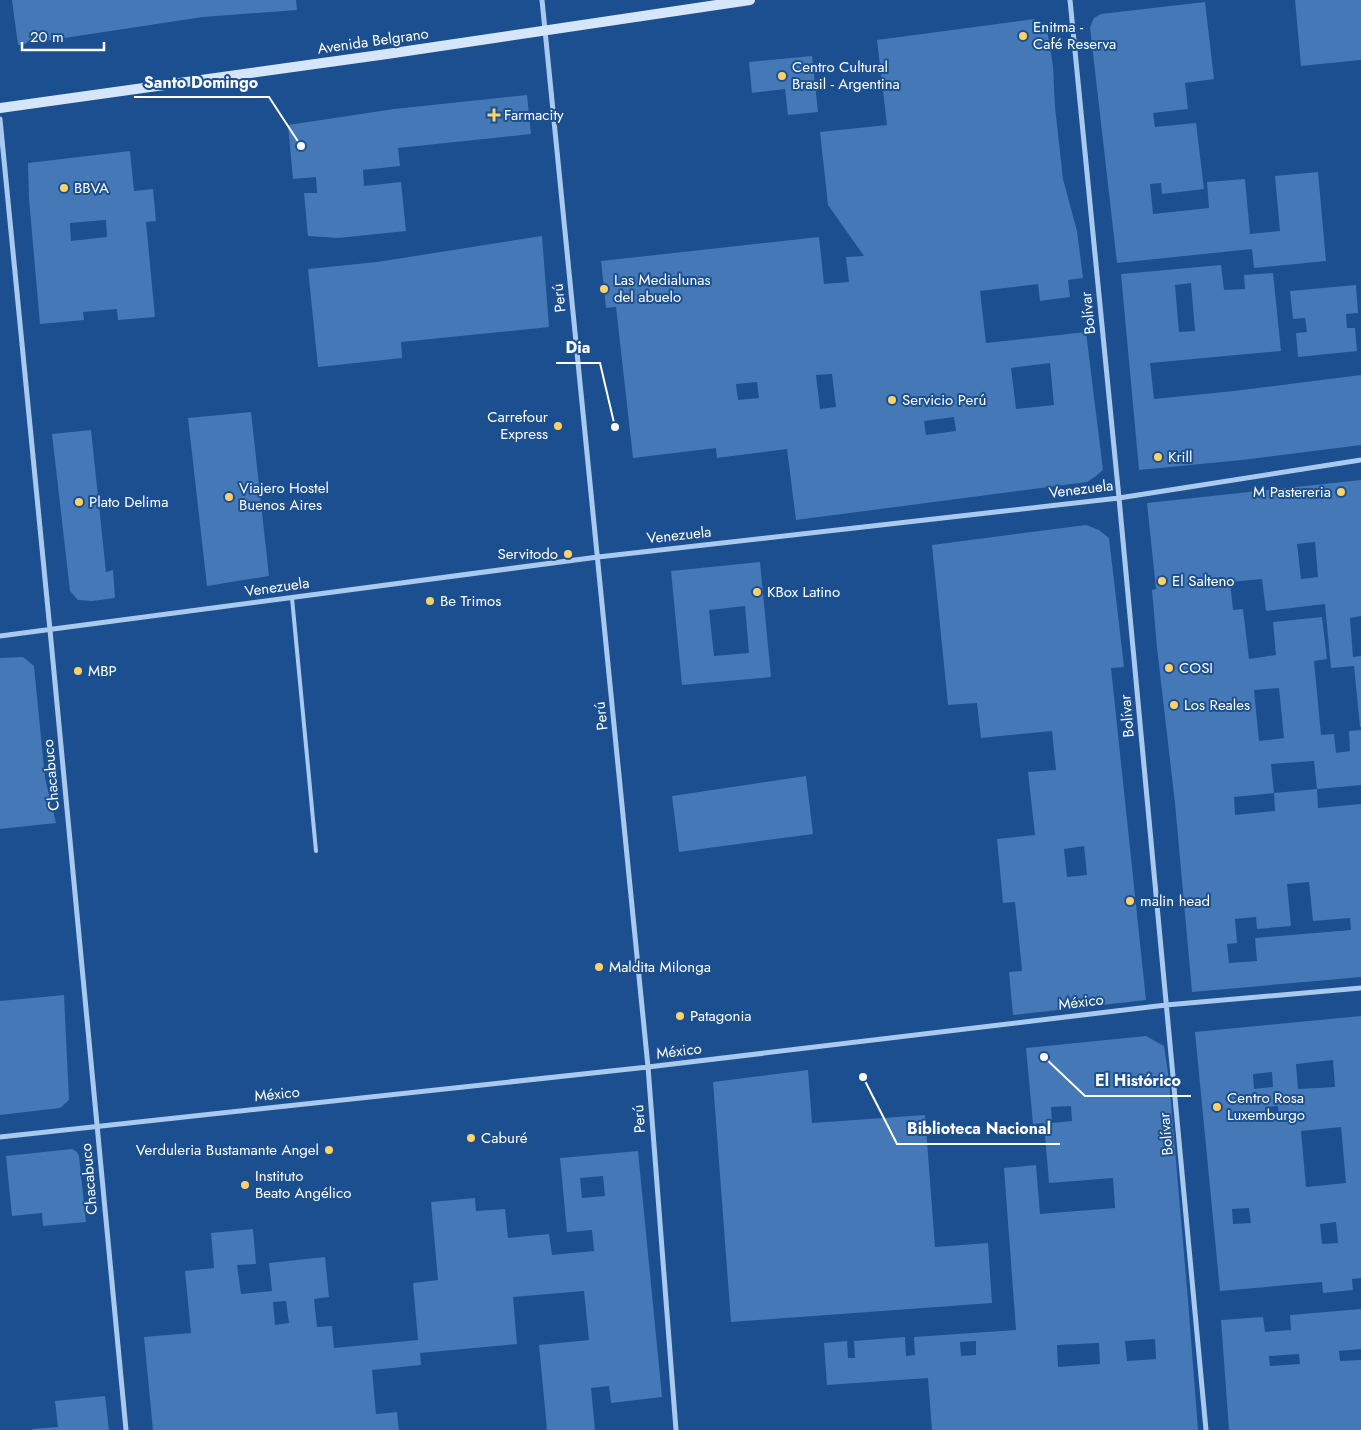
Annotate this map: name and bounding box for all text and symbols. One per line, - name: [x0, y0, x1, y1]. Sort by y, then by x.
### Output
- place label: Enitma - Café Reserva: [1033, 16, 1116, 55]
- scale bar: [22, 20, 105, 52]
- street label: Avenida Belgrano: [316, 22, 430, 60]
- text: 20 m: [30, 26, 64, 48]
- marker: Enitma - Café Reserva: [1017, 30, 1029, 42]
- place label: Centro Cultural Brasil - Argentina: [792, 56, 900, 95]
- callout: Santo Domingo: [134, 66, 269, 97]
- marker: Centro Cultural Brasil - Argentina: [776, 70, 788, 82]
- text: Santo Domingo: [144, 71, 258, 94]
- place label: Farmacity: [504, 104, 564, 126]
- marker: Farmacity: [488, 109, 500, 121]
- place label: BBVA: [74, 177, 109, 199]
- marker: BBVA: [58, 182, 70, 194]
- place label: Las Medialunas del abuelo: [614, 269, 711, 308]
- street label: Perú: [547, 283, 571, 313]
- marker: Las Medialunas del abuelo: [598, 283, 610, 295]
- street label: Bolívar: [1075, 290, 1101, 335]
- callout: Dia: [556, 332, 600, 363]
- text: Dia: [566, 336, 590, 359]
- place label: Servicio Perú: [902, 389, 986, 411]
- marker: Servicio Perú: [886, 394, 898, 406]
- place label: Carrefour Express: [487, 406, 549, 445]
- marker: Carrefour Express: [552, 420, 564, 432]
- place label: Krill: [1168, 446, 1192, 468]
- marker: Krill: [1152, 451, 1164, 463]
- street label: Venezuela: [1047, 474, 1115, 504]
- place label: Viajero Hostel Buenos Aires: [239, 477, 329, 516]
- place label: M Pastereria: [1253, 481, 1331, 503]
- marker: M Pastereria: [1335, 486, 1347, 498]
- place label: Plato Delima: [89, 491, 168, 513]
- marker: Viajero Hostel Buenos Aires: [223, 491, 235, 503]
- marker: Plato Delima: [73, 496, 85, 508]
- street label: Venezuela: [646, 521, 712, 549]
- place label: Servitodo: [497, 543, 558, 565]
- marker: Servitodo: [562, 548, 574, 560]
- place label: El Salteno: [1172, 570, 1234, 592]
- street label: Venezuela: [243, 572, 311, 602]
- marker: El Salteno: [1156, 575, 1168, 587]
- place label: KBox Latino: [767, 581, 840, 603]
- marker: KBox Latino: [751, 586, 763, 598]
- place label: Be Trimos: [440, 590, 501, 612]
- marker: Be Trimos: [424, 595, 436, 607]
- place label: COSI: [1179, 657, 1213, 679]
- place label: MBP: [88, 660, 117, 682]
- marker: COSI: [1163, 662, 1175, 674]
- marker: MBP: [72, 665, 84, 677]
- street label: Bolívar: [1114, 693, 1140, 738]
- place label: Los Reales: [1184, 694, 1250, 716]
- marker: Los Reales: [1168, 699, 1180, 711]
- street label: Perú: [589, 701, 613, 731]
- street label: Chacabuco: [37, 738, 65, 812]
- place label: malin head: [1140, 890, 1210, 912]
- marker: malin head: [1124, 895, 1136, 907]
- place label: Maldita Milonga: [609, 956, 711, 978]
- marker: Maldita Milonga: [593, 961, 605, 973]
- street label: México: [1057, 988, 1105, 1016]
- place label: Patagonia: [690, 1005, 752, 1027]
- marker: Patagonia: [674, 1010, 686, 1022]
- street label: México: [655, 1037, 703, 1065]
- callout: El Histórico: [1085, 1065, 1191, 1096]
- text: El Histórico: [1095, 1069, 1181, 1092]
- street label: México: [253, 1081, 301, 1107]
- place label: Centro Rosa Luxemburgo: [1227, 1087, 1305, 1126]
- marker: Centro Rosa Luxemburgo: [1211, 1101, 1223, 1113]
- street label: Perú: [627, 1104, 651, 1134]
- street label: Bolívar: [1153, 1111, 1179, 1156]
- callout: Biblioteca Nacional: [897, 1113, 1060, 1144]
- text: Biblioteca Nacional: [907, 1117, 1051, 1140]
- place label: Caburé: [481, 1127, 528, 1149]
- marker: Caburé: [465, 1132, 477, 1144]
- place label: Verduleria Bustamante Angel: [136, 1139, 319, 1161]
- street label: Chacabuco: [75, 1142, 103, 1216]
- marker: Verduleria Bustamante Angel: [323, 1144, 335, 1156]
- place label: Instituto Beato Angélico: [255, 1165, 351, 1204]
- marker: Instituto Beato Angélico: [239, 1179, 251, 1191]

